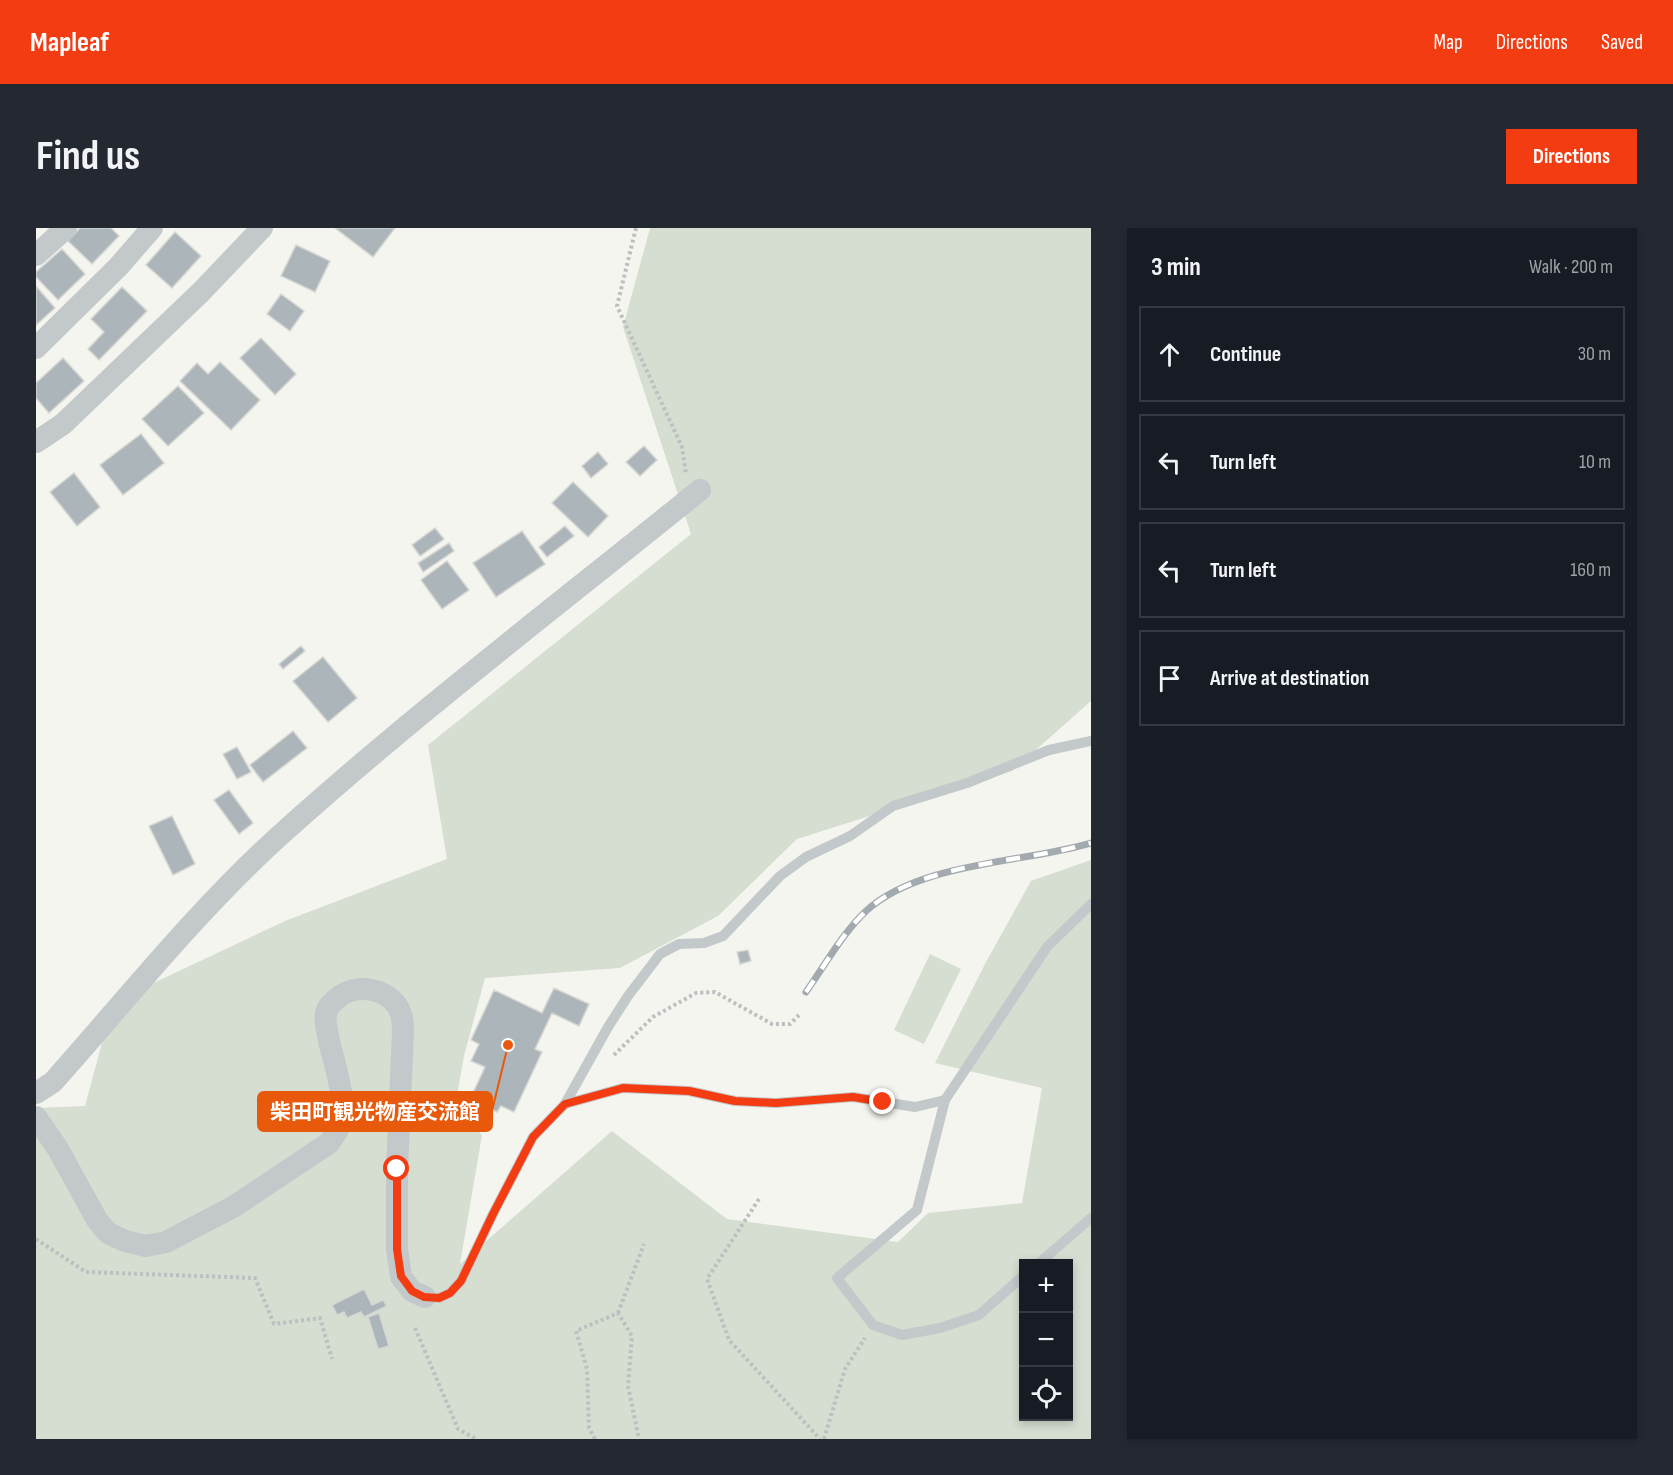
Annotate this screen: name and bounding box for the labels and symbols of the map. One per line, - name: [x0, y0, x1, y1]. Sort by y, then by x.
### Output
- route end: [869, 1088, 895, 1114]
- callout: 柴田町観光物産交流館: [258, 1092, 492, 1131]
- text: 柴田町観光物産交流館: [270, 1100, 480, 1125]
- route start: [383, 1155, 409, 1181]

